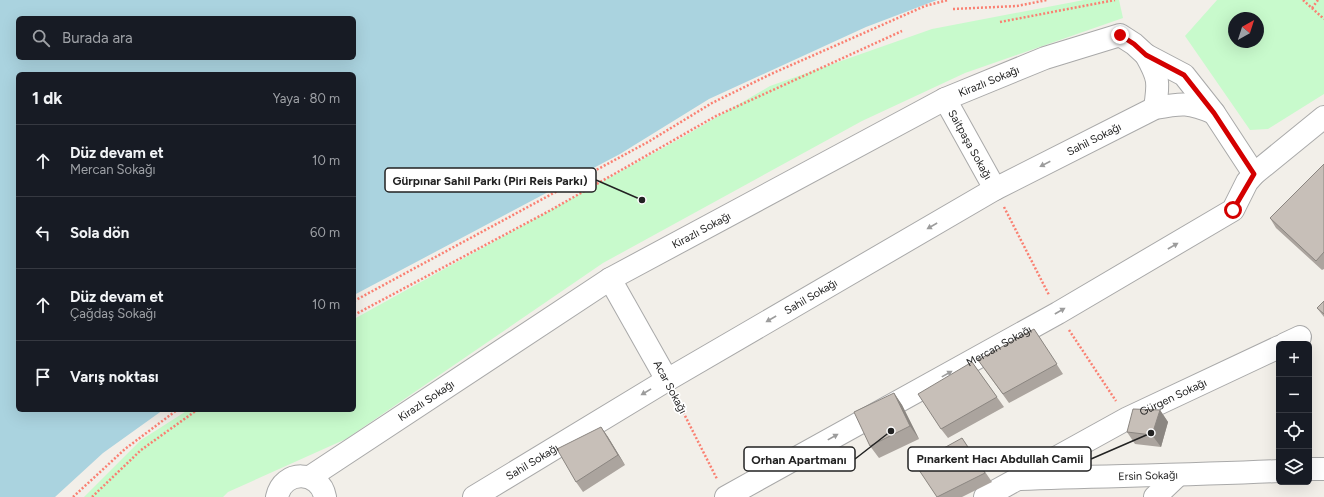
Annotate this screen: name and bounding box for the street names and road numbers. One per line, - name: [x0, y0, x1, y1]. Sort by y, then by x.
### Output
- street label: Kirazlı Sokağı: [956, 63, 1021, 99]
- street label: Saitpaşa Sokağı: [946, 107, 995, 182]
- street label: Sahil Sokağı: [1064, 120, 1123, 158]
- street label: Kirazlı Sokağı: [670, 209, 733, 251]
- street label: Sahil Sokağı: [782, 276, 840, 317]
- street label: Mercan Sokağı: [964, 322, 1034, 369]
- street label: Acar Sokağı: [651, 358, 689, 416]
- street label: Gürgen Sokağı: [1137, 376, 1209, 418]
- street label: Kirazlı Sokağı: [395, 377, 457, 424]
- street label: Sahil Sokağı: [503, 441, 561, 483]
- street label: Ersin Sokağı: [1118, 468, 1178, 483]

